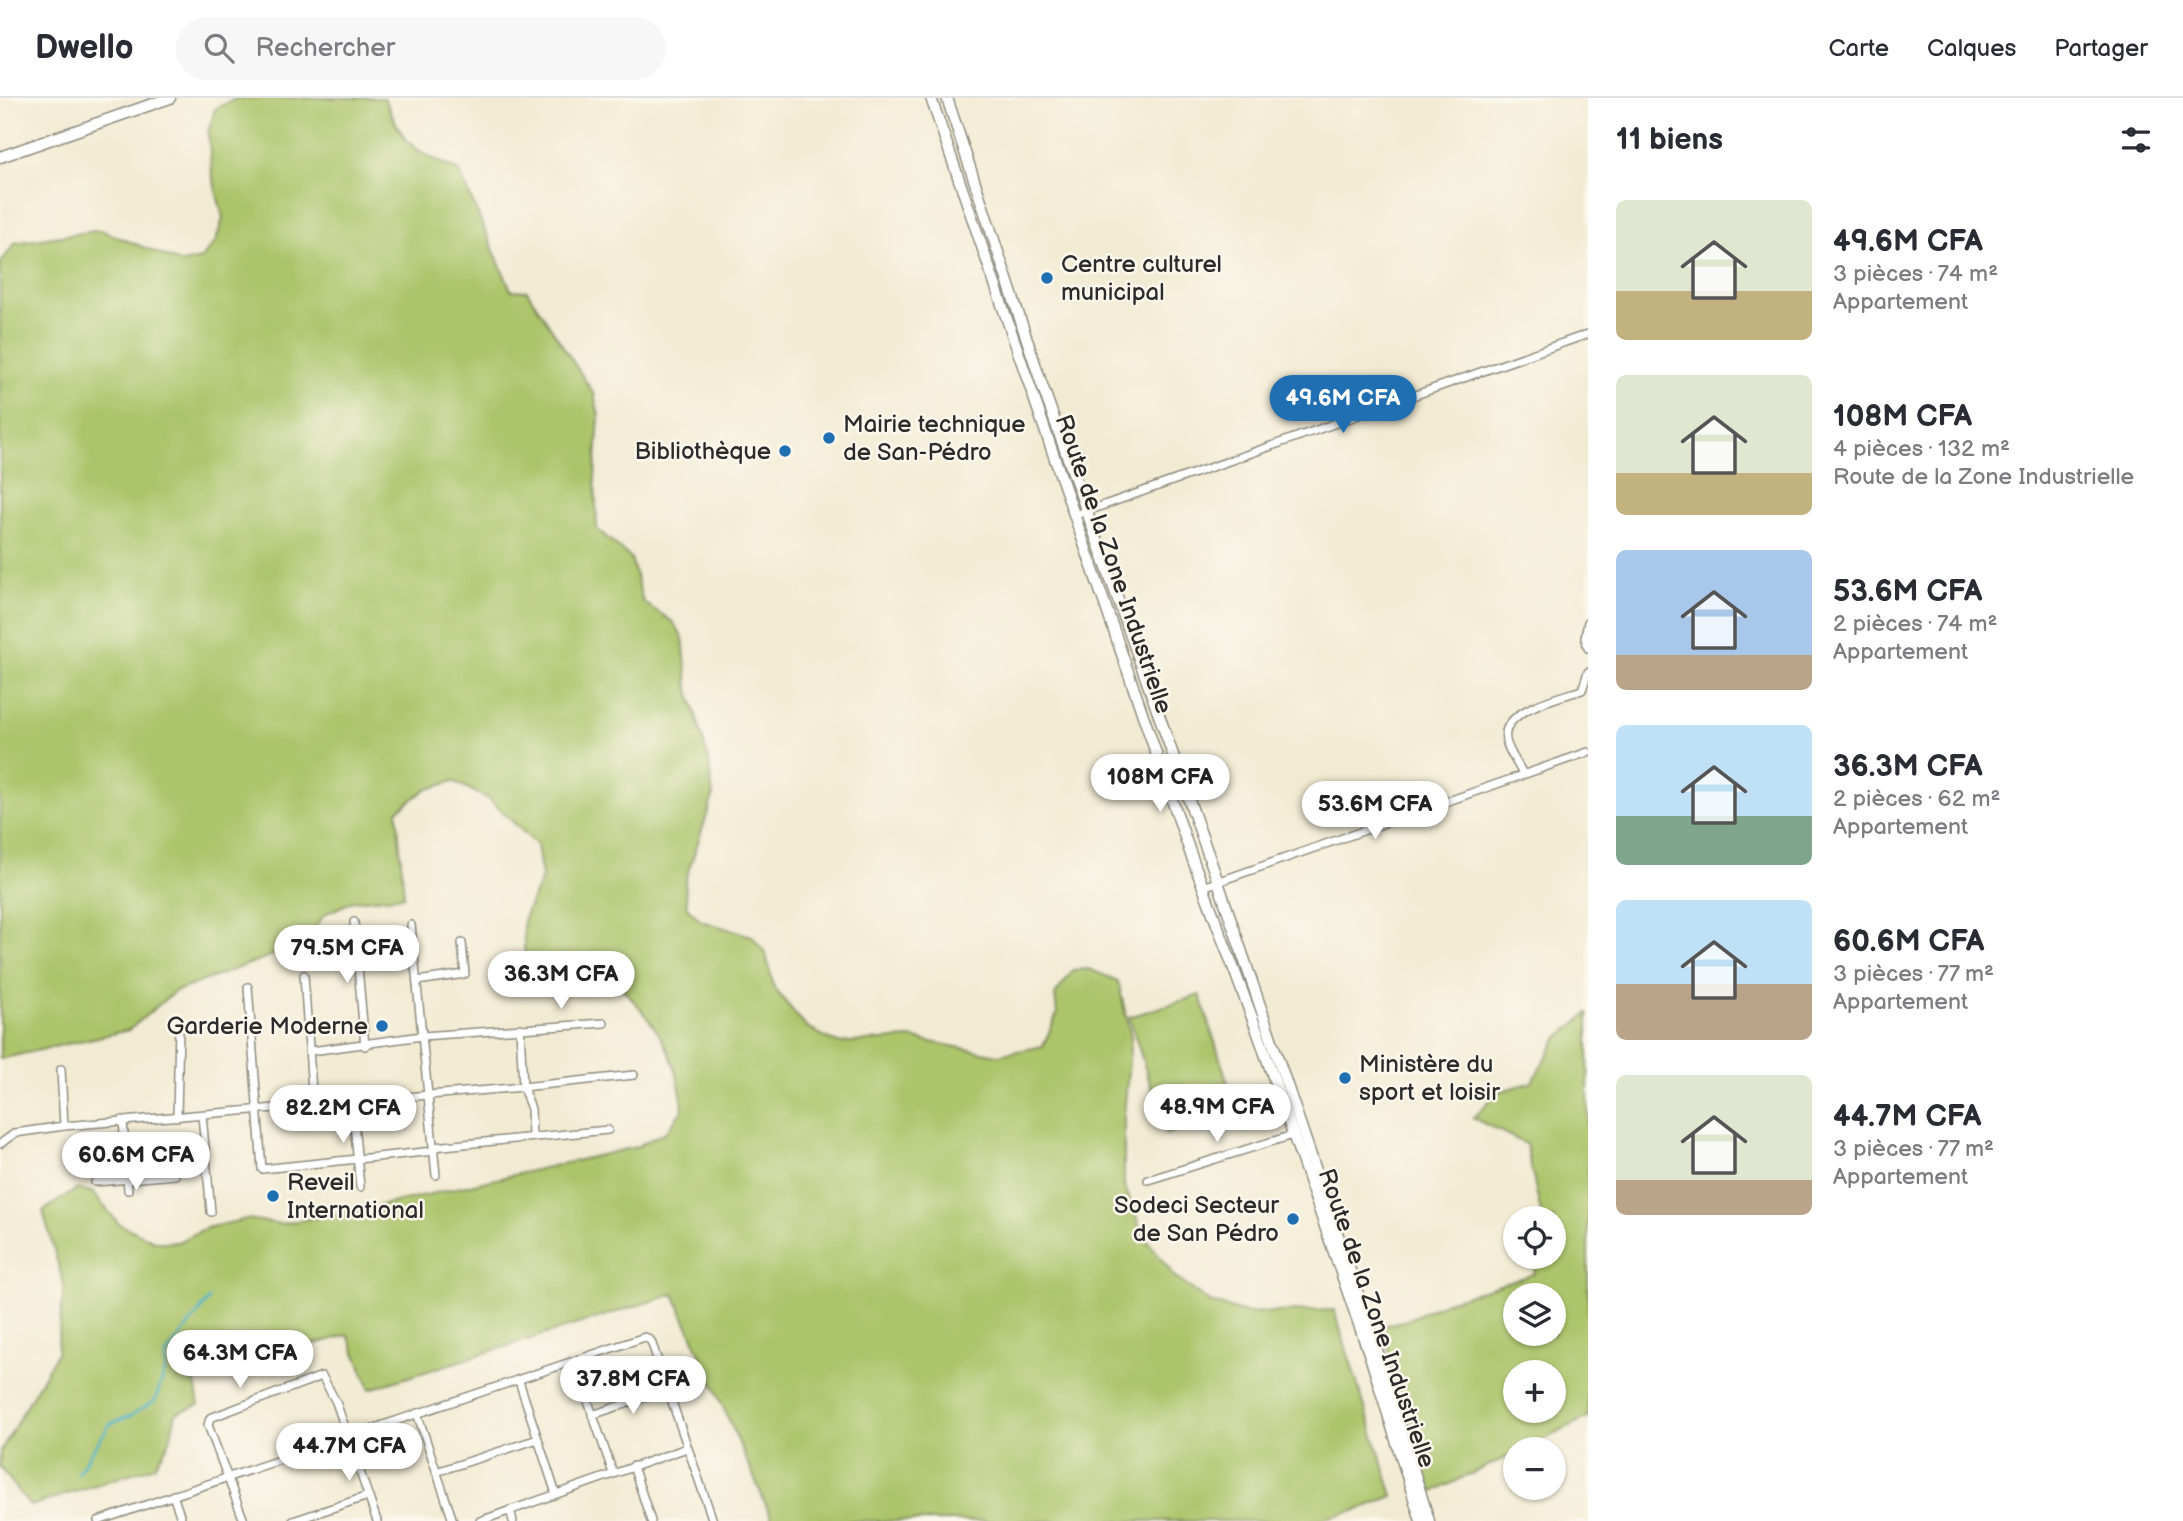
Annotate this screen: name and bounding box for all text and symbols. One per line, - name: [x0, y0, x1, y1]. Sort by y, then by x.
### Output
- search box: [176, 17, 666, 80]
- text: Dwello: [35, 28, 134, 68]
- icon: search: [200, 29, 238, 67]
- text: Rechercher: [256, 33, 395, 64]
- text: Carte: [1829, 34, 1889, 63]
- text: Calques: [1927, 34, 2016, 63]
- text: Partager: [2054, 34, 2148, 63]
- icon: filters: [2117, 121, 2155, 159]
- text: 11 biens: [1616, 122, 1723, 158]
- text: 49.6M CFA: [1833, 224, 1983, 260]
- icon: home: [1672, 228, 1756, 312]
- place label: Centre culturel municipal: [1061, 250, 1222, 307]
- text: 3 pièces · 74 m²: [1833, 260, 1998, 288]
- marker: Centre culturel municipal: [1039, 270, 1055, 286]
- text: Appartement: [1833, 288, 1968, 316]
- pin: 49.6M CFA: [1263, 376, 1423, 435]
- text: 49.6M CFA: [1286, 384, 1400, 412]
- text: 108M CFA: [1833, 399, 1972, 435]
- icon: home: [1672, 403, 1756, 487]
- place label: Mairie technique de San-Pédro: [843, 410, 1026, 467]
- street label: Route de la Zone Industrielle: [1049, 411, 1178, 717]
- marker: Mairie technique de San-Pédro: [821, 430, 837, 446]
- text: 4 pièces · 132 m²: [1833, 435, 2010, 463]
- place label: Bibliothèque: [634, 437, 771, 466]
- marker: Bibliothèque: [777, 443, 793, 459]
- text: Route de la Zone Industrielle: [1833, 463, 2134, 491]
- text: 53.6M CFA: [1833, 574, 1982, 610]
- icon: home: [1672, 578, 1756, 662]
- text: 2 pièces · 74 m²: [1833, 610, 1998, 638]
- text: Appartement: [1833, 638, 1968, 666]
- text: 36.3M CFA: [1833, 749, 1983, 785]
- icon: home: [1672, 753, 1756, 837]
- pin: 108M CFA: [1088, 754, 1232, 814]
- text: 108M CFA: [1107, 763, 1213, 791]
- pin: 53.6M CFA: [1295, 782, 1455, 841]
- text: 2 pièces · 62 m²: [1833, 785, 2000, 813]
- text: 53.6M CFA: [1318, 790, 1432, 818]
- text: Appartement: [1833, 813, 1968, 841]
- text: 60.6M CFA: [1833, 924, 1984, 960]
- pin: 79.5M CFA: [267, 926, 427, 985]
- icon: home: [1672, 928, 1756, 1012]
- text: 79.5M CFA: [290, 934, 404, 962]
- pin: 36.3M CFA: [481, 951, 641, 1011]
- text: 36.3M CFA: [504, 960, 618, 988]
- text: 3 pièces · 77 m²: [1833, 960, 1994, 988]
- text: Appartement: [1833, 988, 1968, 1016]
- place label: Garderie Moderne: [166, 1012, 368, 1041]
- marker: Garderie Moderne: [374, 1018, 390, 1034]
- place label: Ministère du sport et loisir: [1359, 1050, 1500, 1107]
- marker: Ministère du sport et loisir: [1337, 1070, 1353, 1086]
- pin: 48.9M CFA: [1137, 1084, 1297, 1144]
- pin: 82.2M CFA: [263, 1086, 423, 1145]
- text: 48.9M CFA: [1160, 1093, 1274, 1121]
- text: 82.2M CFA: [285, 1094, 401, 1122]
- text: 44.7M CFA: [1833, 1099, 1981, 1135]
- icon: home: [1672, 1103, 1756, 1187]
- pin: 60.6M CFA: [56, 1132, 216, 1192]
- text: 3 pièces · 77 m²: [1833, 1135, 1994, 1163]
- text: 60.6M CFA: [78, 1141, 194, 1169]
- text: Appartement: [1833, 1163, 1968, 1191]
- street label: Route de la Zone Industrielle: [1312, 1165, 1441, 1471]
- place label: Reveil International: [287, 1168, 424, 1225]
- marker: Reveil International: [265, 1188, 281, 1204]
- place label: Sodeci Secteur de San Pédro: [1114, 1191, 1279, 1248]
- map controls: [1503, 1206, 1566, 1500]
- button: locate: [1503, 1206, 1566, 1269]
- marker: Sodeci Secteur de San Pédro: [1285, 1211, 1301, 1227]
- button: layers: [1503, 1283, 1566, 1346]
- pin: 64.3M CFA: [160, 1330, 320, 1390]
- text: 64.3M CFA: [183, 1339, 297, 1367]
- pin: 37.8M CFA: [553, 1356, 713, 1416]
- button: +: [1503, 1360, 1566, 1423]
- text: 37.8M CFA: [576, 1365, 690, 1393]
- pin: 44.7M CFA: [269, 1424, 429, 1483]
- text: 44.7M CFA: [292, 1432, 406, 1460]
- button: −: [1503, 1437, 1566, 1500]

